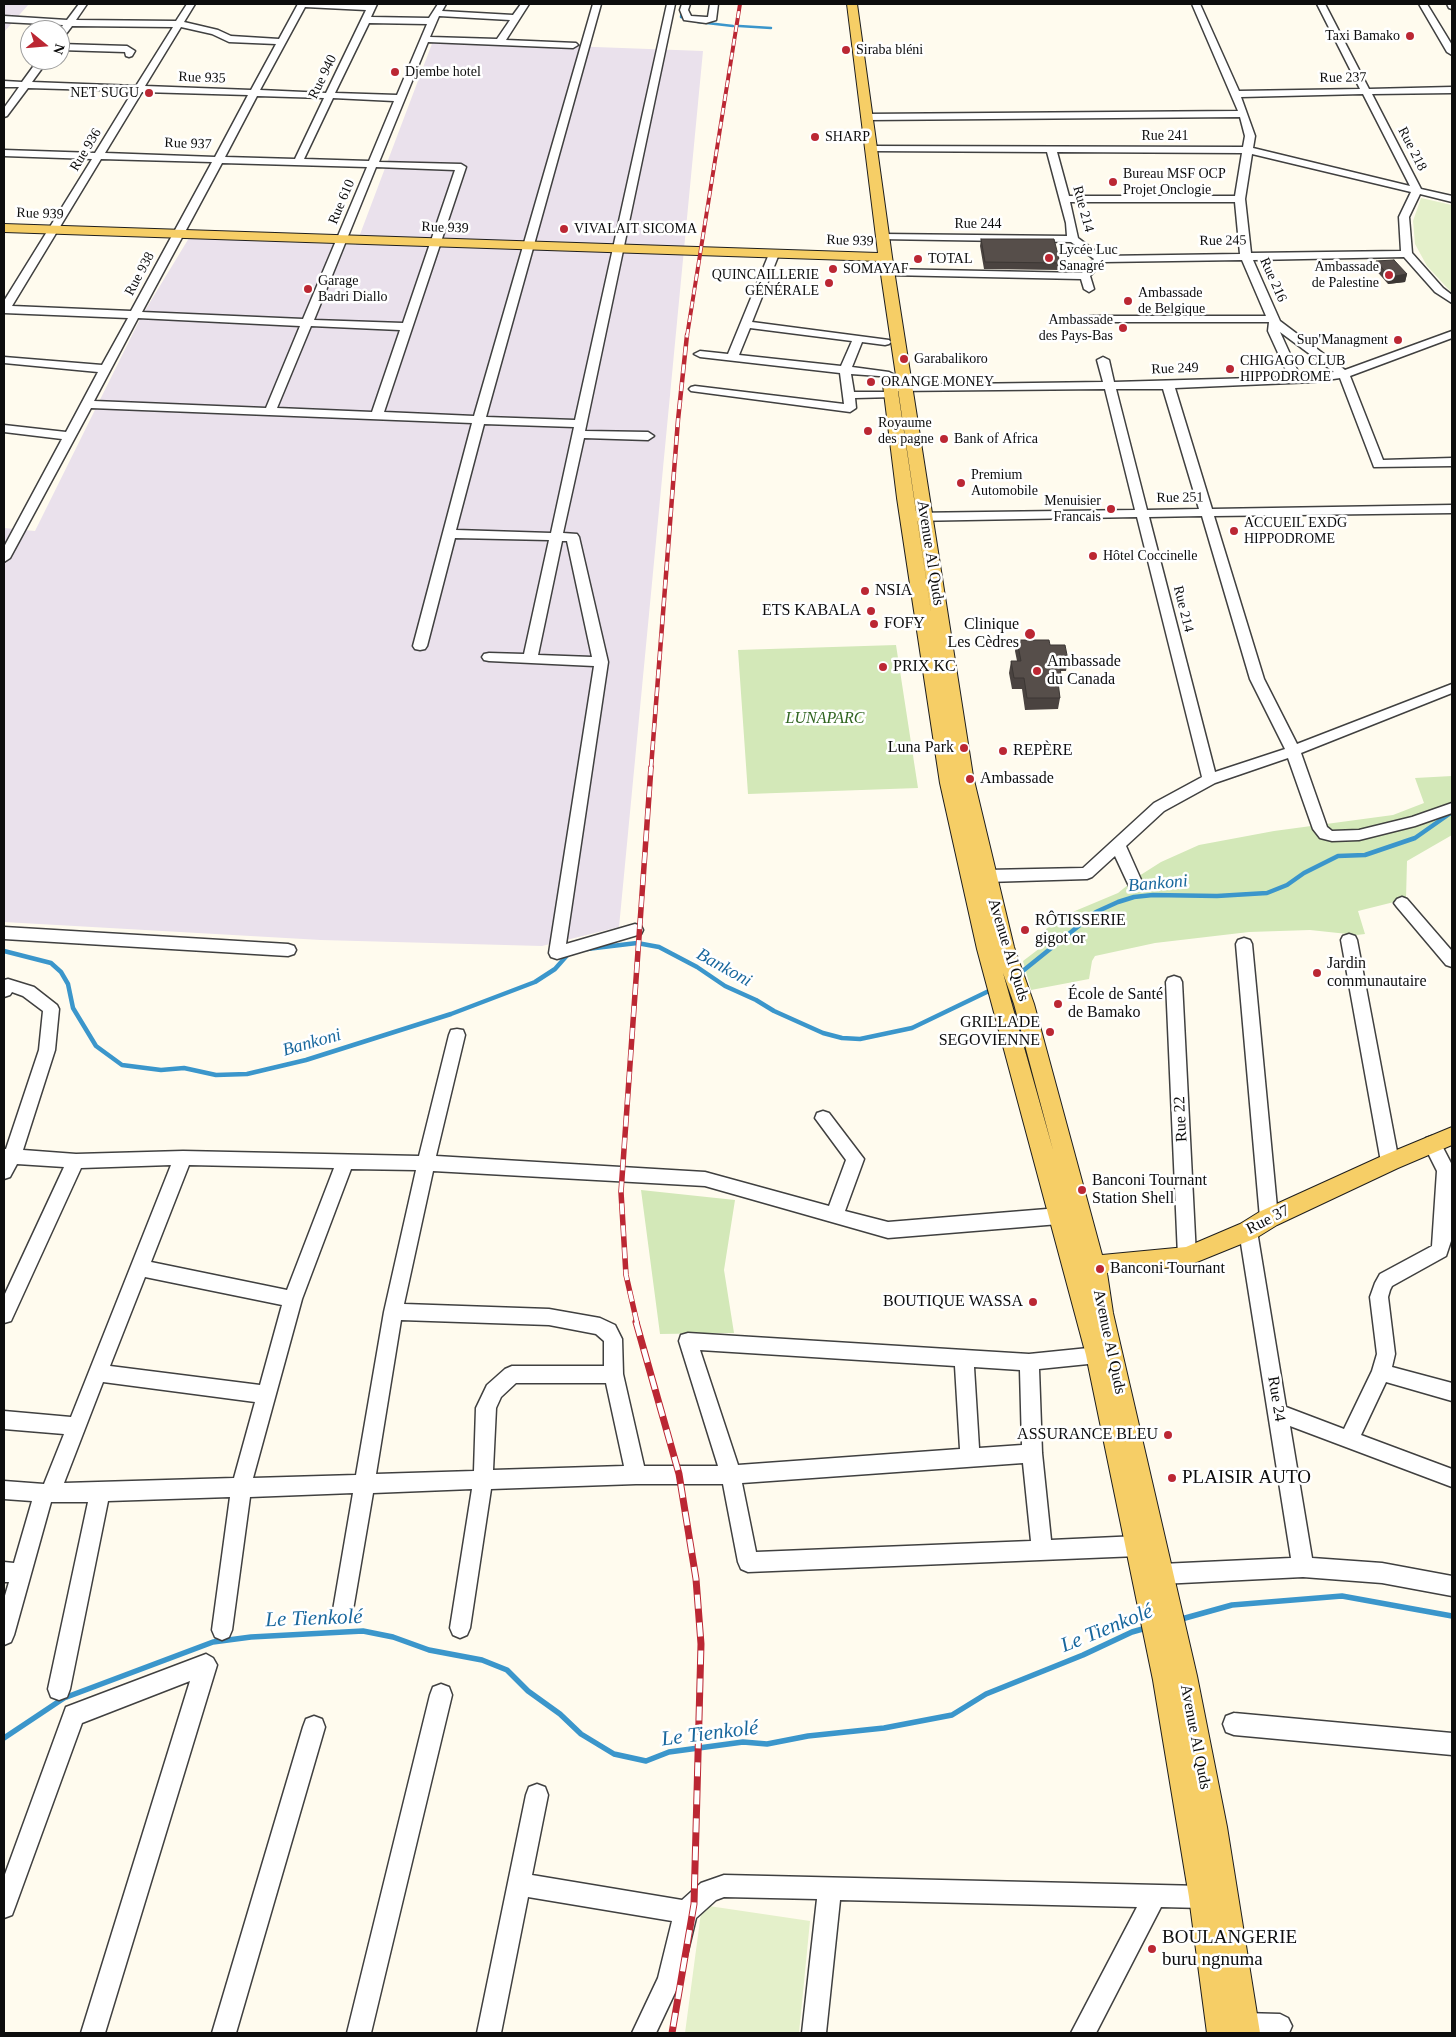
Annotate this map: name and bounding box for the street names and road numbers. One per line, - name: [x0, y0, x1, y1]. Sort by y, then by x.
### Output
- street label: Rue 940: [305, 52, 341, 102]
- street label: Rue 935: [178, 69, 226, 87]
- street label: Rue 237: [1319, 69, 1367, 87]
- street label: Rue 218: [1394, 124, 1430, 174]
- street label: Rue 936: [67, 126, 105, 174]
- street label: Rue 241: [1141, 128, 1189, 144]
- street label: Rue 937: [164, 135, 212, 153]
- street label: Rue 610: [325, 177, 359, 227]
- street label: Rue 214: [1069, 184, 1097, 234]
- street label: Rue 939: [16, 205, 64, 223]
- street label: Rue 244: [954, 216, 1002, 232]
- street label: Rue 939: [421, 219, 469, 237]
- street label: Rue 939: [826, 232, 874, 250]
- street label: Rue 245: [1199, 232, 1247, 250]
- street label: Rue 938: [122, 249, 158, 299]
- street label: Rue 216: [1256, 255, 1290, 305]
- street label: Rue 249: [1151, 360, 1199, 378]
- street label: Rue 251: [1156, 489, 1204, 507]
- street label: Avenue Al Quds: [912, 499, 948, 607]
- street label: Rue 214: [1169, 584, 1197, 634]
- street label: Avenue Al Quds: [983, 896, 1033, 1004]
- street label: Rue 22: [1170, 1096, 1192, 1142]
- street label: Rue 37: [1243, 1201, 1293, 1239]
- street label: Avenue Al Quds: [1089, 1288, 1129, 1396]
- street label: Rue 24: [1263, 1375, 1289, 1423]
- street label: Avenue Al Quds: [1175, 1683, 1215, 1791]

